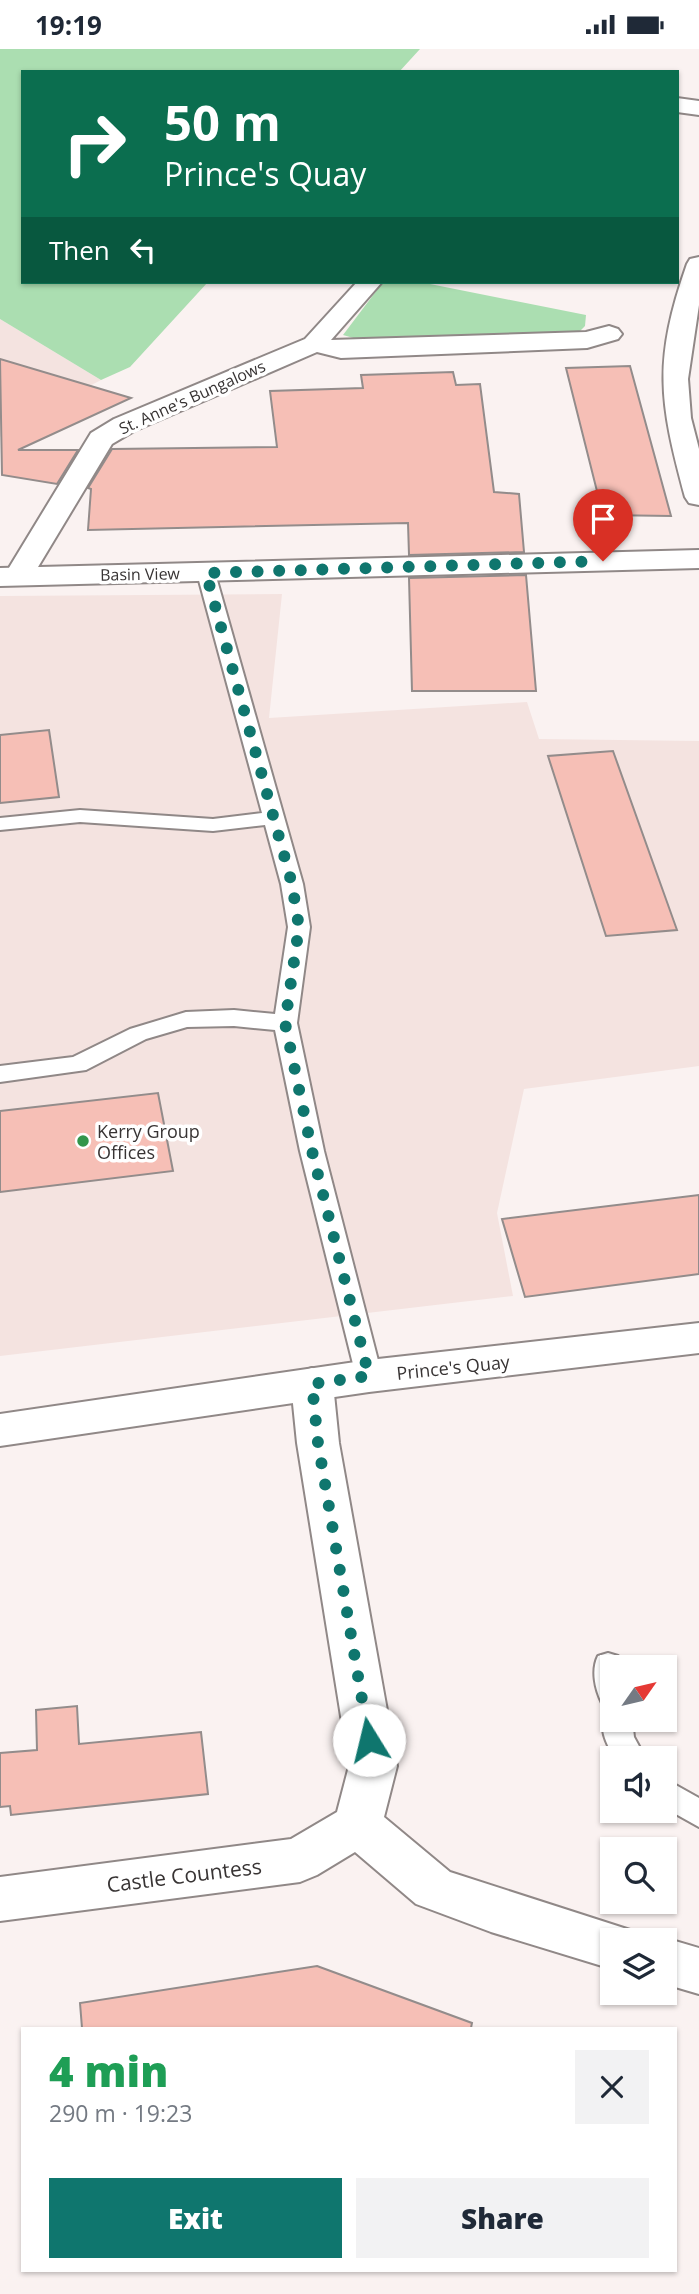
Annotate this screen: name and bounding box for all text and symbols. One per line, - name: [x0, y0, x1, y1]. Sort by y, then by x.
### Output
- text: 19:19: [35, 7, 102, 43]
- text: 50 m: [164, 89, 281, 155]
- icon: right: [49, 98, 140, 189]
- text: Prince's Quay: [164, 152, 366, 195]
- icon: left: [124, 231, 162, 269]
- text: Then: [49, 232, 110, 268]
- street label: St. Anne's Bungalows: [115, 355, 269, 439]
- pin: [573, 489, 633, 561]
- icon: arrive: [584, 500, 622, 538]
- street label: Basin View: [100, 562, 181, 586]
- place label: Kerry Group Offices: [97, 1119, 200, 1164]
- marker: Kerry Group Offices: [75, 1133, 91, 1149]
- street label: Prince's Quay: [395, 1349, 512, 1385]
- north arrow: [600, 1655, 677, 1733]
- map controls: [600, 1655, 677, 2005]
- position arrow: [332, 1703, 406, 1777]
- button: sound: [600, 1746, 677, 1823]
- button: search: [600, 1837, 677, 1914]
- street label: Castle Countess: [105, 1852, 263, 1898]
- button: layers: [600, 1928, 677, 2005]
- text: 4 min: [49, 2042, 168, 2099]
- button: close: [575, 2050, 649, 2124]
- text: 290 m · 19:23: [49, 2097, 192, 2129]
- button: Exit: [49, 2178, 342, 2258]
- button: Share: [356, 2178, 649, 2258]

